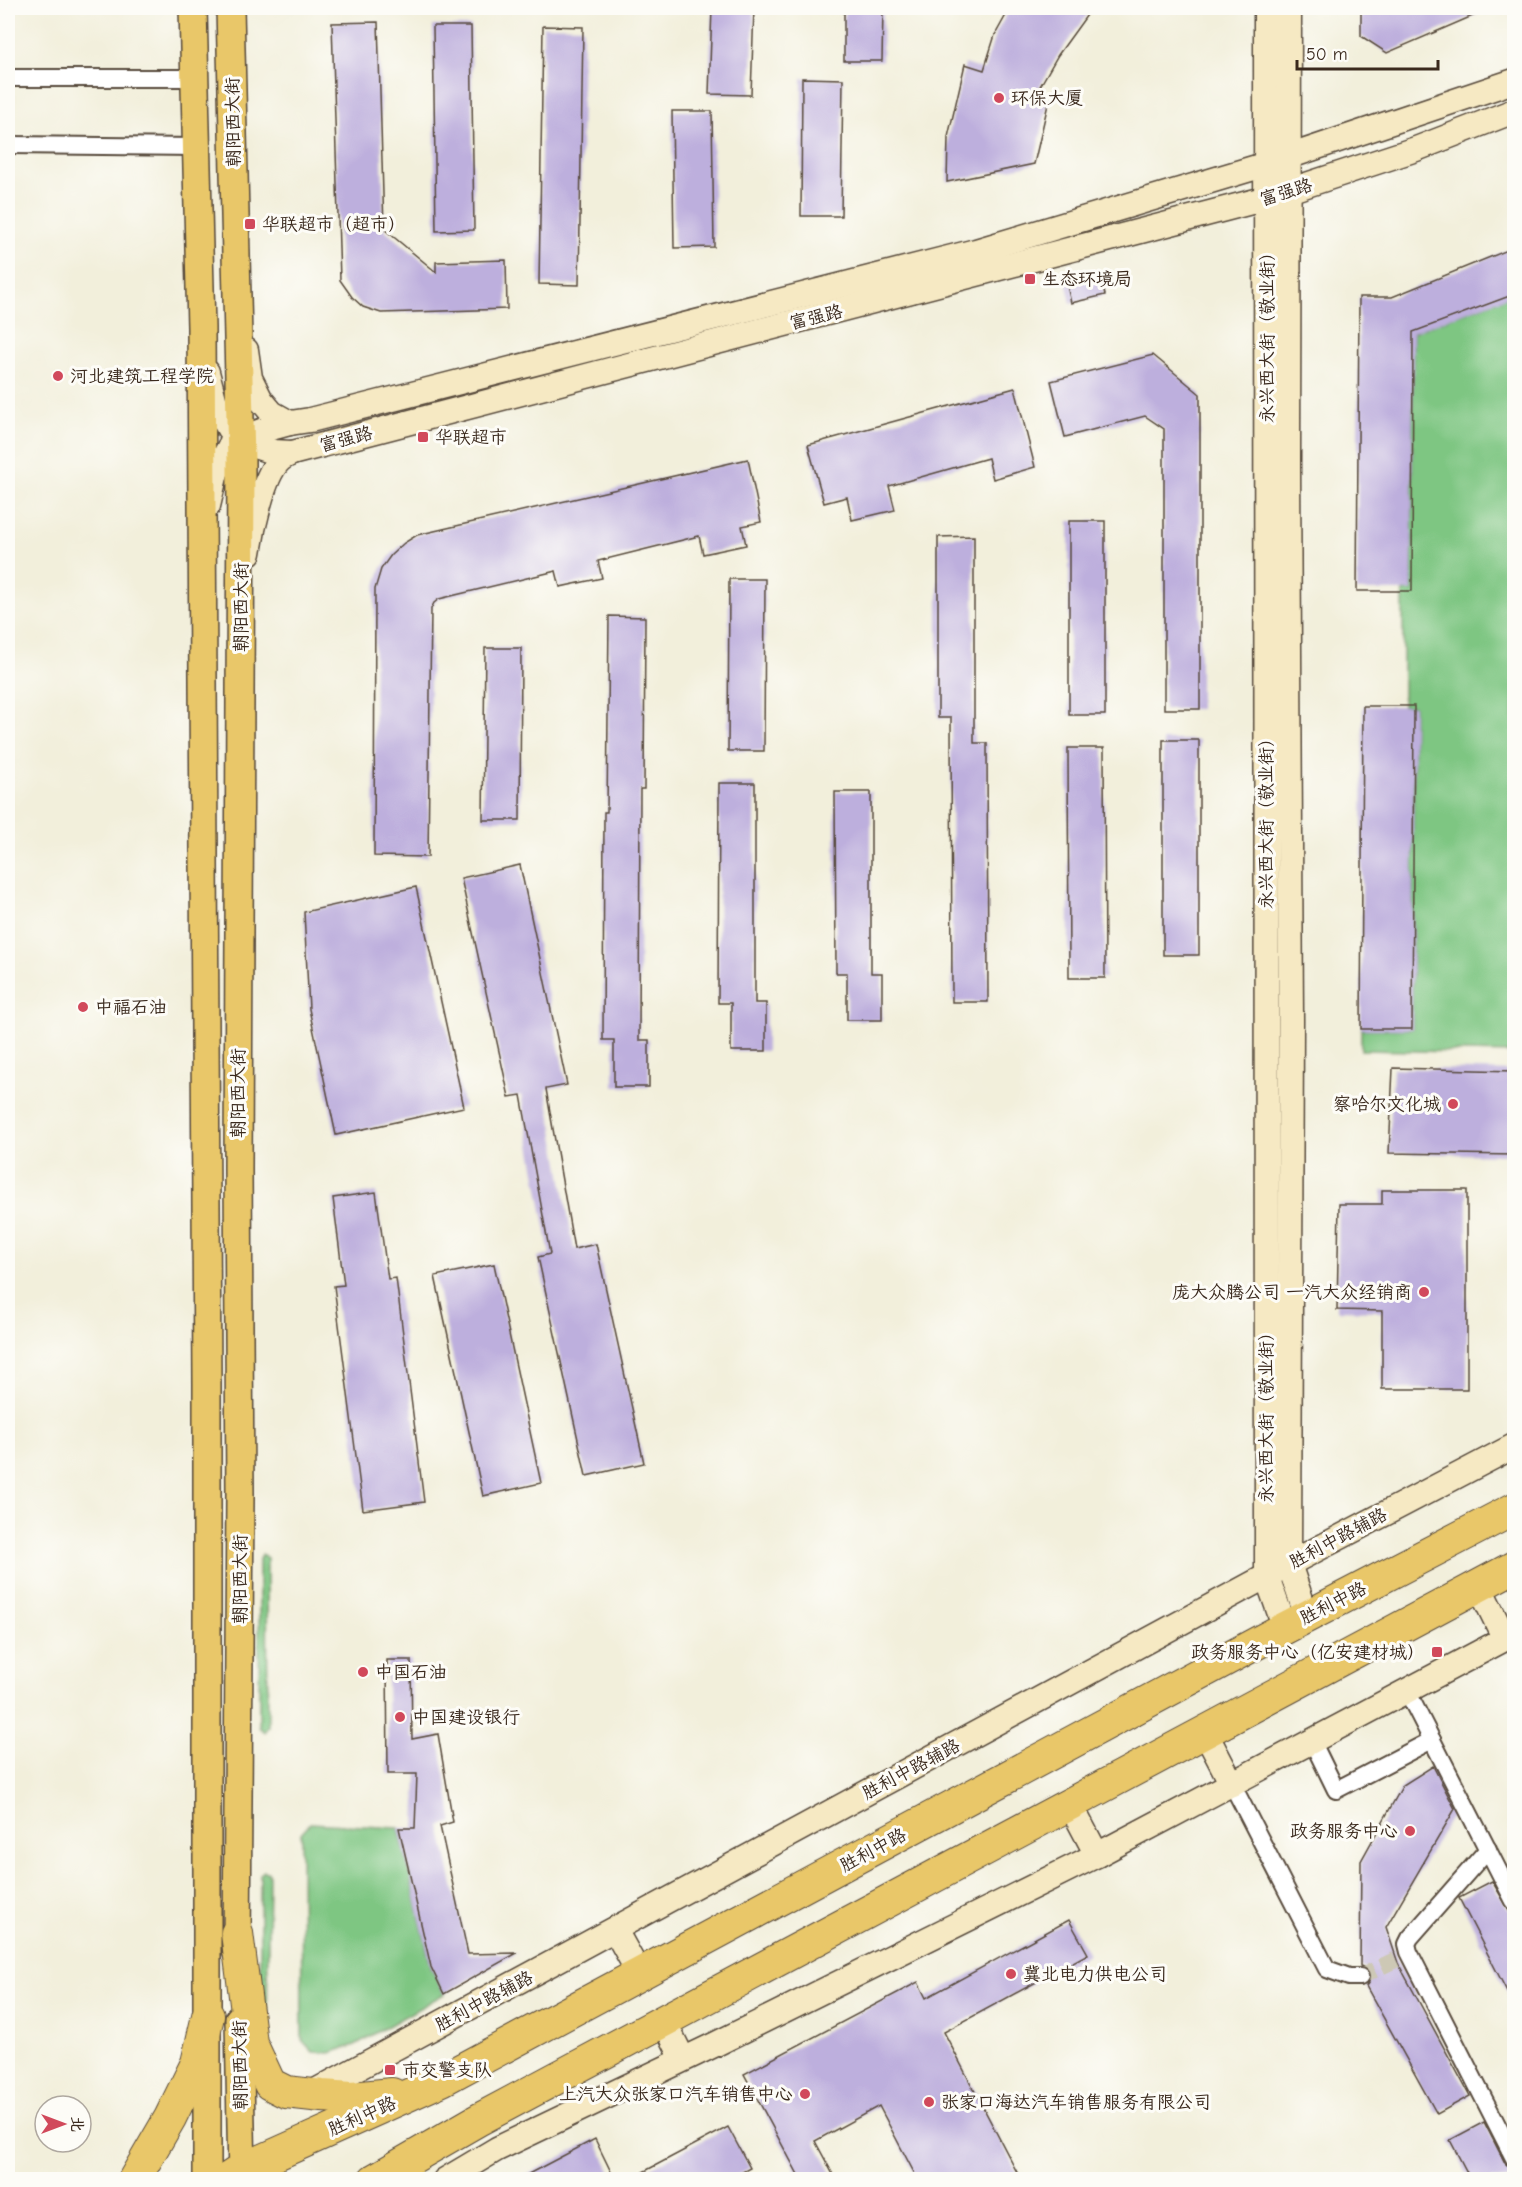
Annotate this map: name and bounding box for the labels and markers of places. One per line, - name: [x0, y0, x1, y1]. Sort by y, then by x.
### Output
- place label: 环保大厦: [1011, 88, 1083, 109]
- marker: 环保大厦: [992, 91, 1006, 105]
- place label: 华联超市（超市）: [262, 214, 406, 235]
- marker: 华联超市（超市）: [243, 217, 257, 231]
- place label: 生态环境局: [1042, 269, 1132, 290]
- marker: 生态环境局: [1023, 272, 1037, 286]
- place label: 河北建筑工程学院: [70, 366, 214, 387]
- marker: 河北建筑工程学院: [51, 369, 65, 383]
- place label: 华联超市: [435, 427, 507, 448]
- marker: 华联超市: [416, 430, 430, 444]
- place label: 中福石油: [95, 997, 167, 1018]
- marker: 中福石油: [76, 1000, 90, 1014]
- place label: 察哈尔文化城: [1333, 1094, 1441, 1115]
- marker: 察哈尔文化城: [1446, 1097, 1460, 1111]
- place label: 庞大众腾公司 一汽大众经销商: [1172, 1282, 1412, 1303]
- marker: 庞大众腾公司 一汽大众经销商: [1417, 1285, 1431, 1299]
- place label: 政务服务中心（亿安建材城）: [1191, 1642, 1425, 1663]
- marker: 政务服务中心（亿安建材城）: [1430, 1645, 1444, 1659]
- place label: 中国石油: [375, 1662, 447, 1683]
- marker: 中国石油: [356, 1665, 370, 1679]
- place label: 中国建设银行: [412, 1707, 520, 1728]
- marker: 中国建设银行: [393, 1710, 407, 1724]
- place label: 政务服务中心: [1290, 1821, 1398, 1842]
- marker: 政务服务中心: [1403, 1824, 1417, 1838]
- place label: 冀北电力供电公司: [1023, 1964, 1167, 1985]
- marker: 冀北电力供电公司: [1004, 1967, 1018, 1981]
- place label: 市交警支队: [402, 2060, 492, 2081]
- marker: 市交警支队: [383, 2063, 397, 2077]
- place label: 上汽大众张家口汽车销售中心: [559, 2084, 793, 2105]
- marker: 上汽大众张家口汽车销售中心: [798, 2087, 812, 2101]
- place label: 张家口海达汽车销售服务有限公司: [941, 2092, 1211, 2113]
- marker: 张家口海达汽车销售服务有限公司: [922, 2095, 936, 2109]

